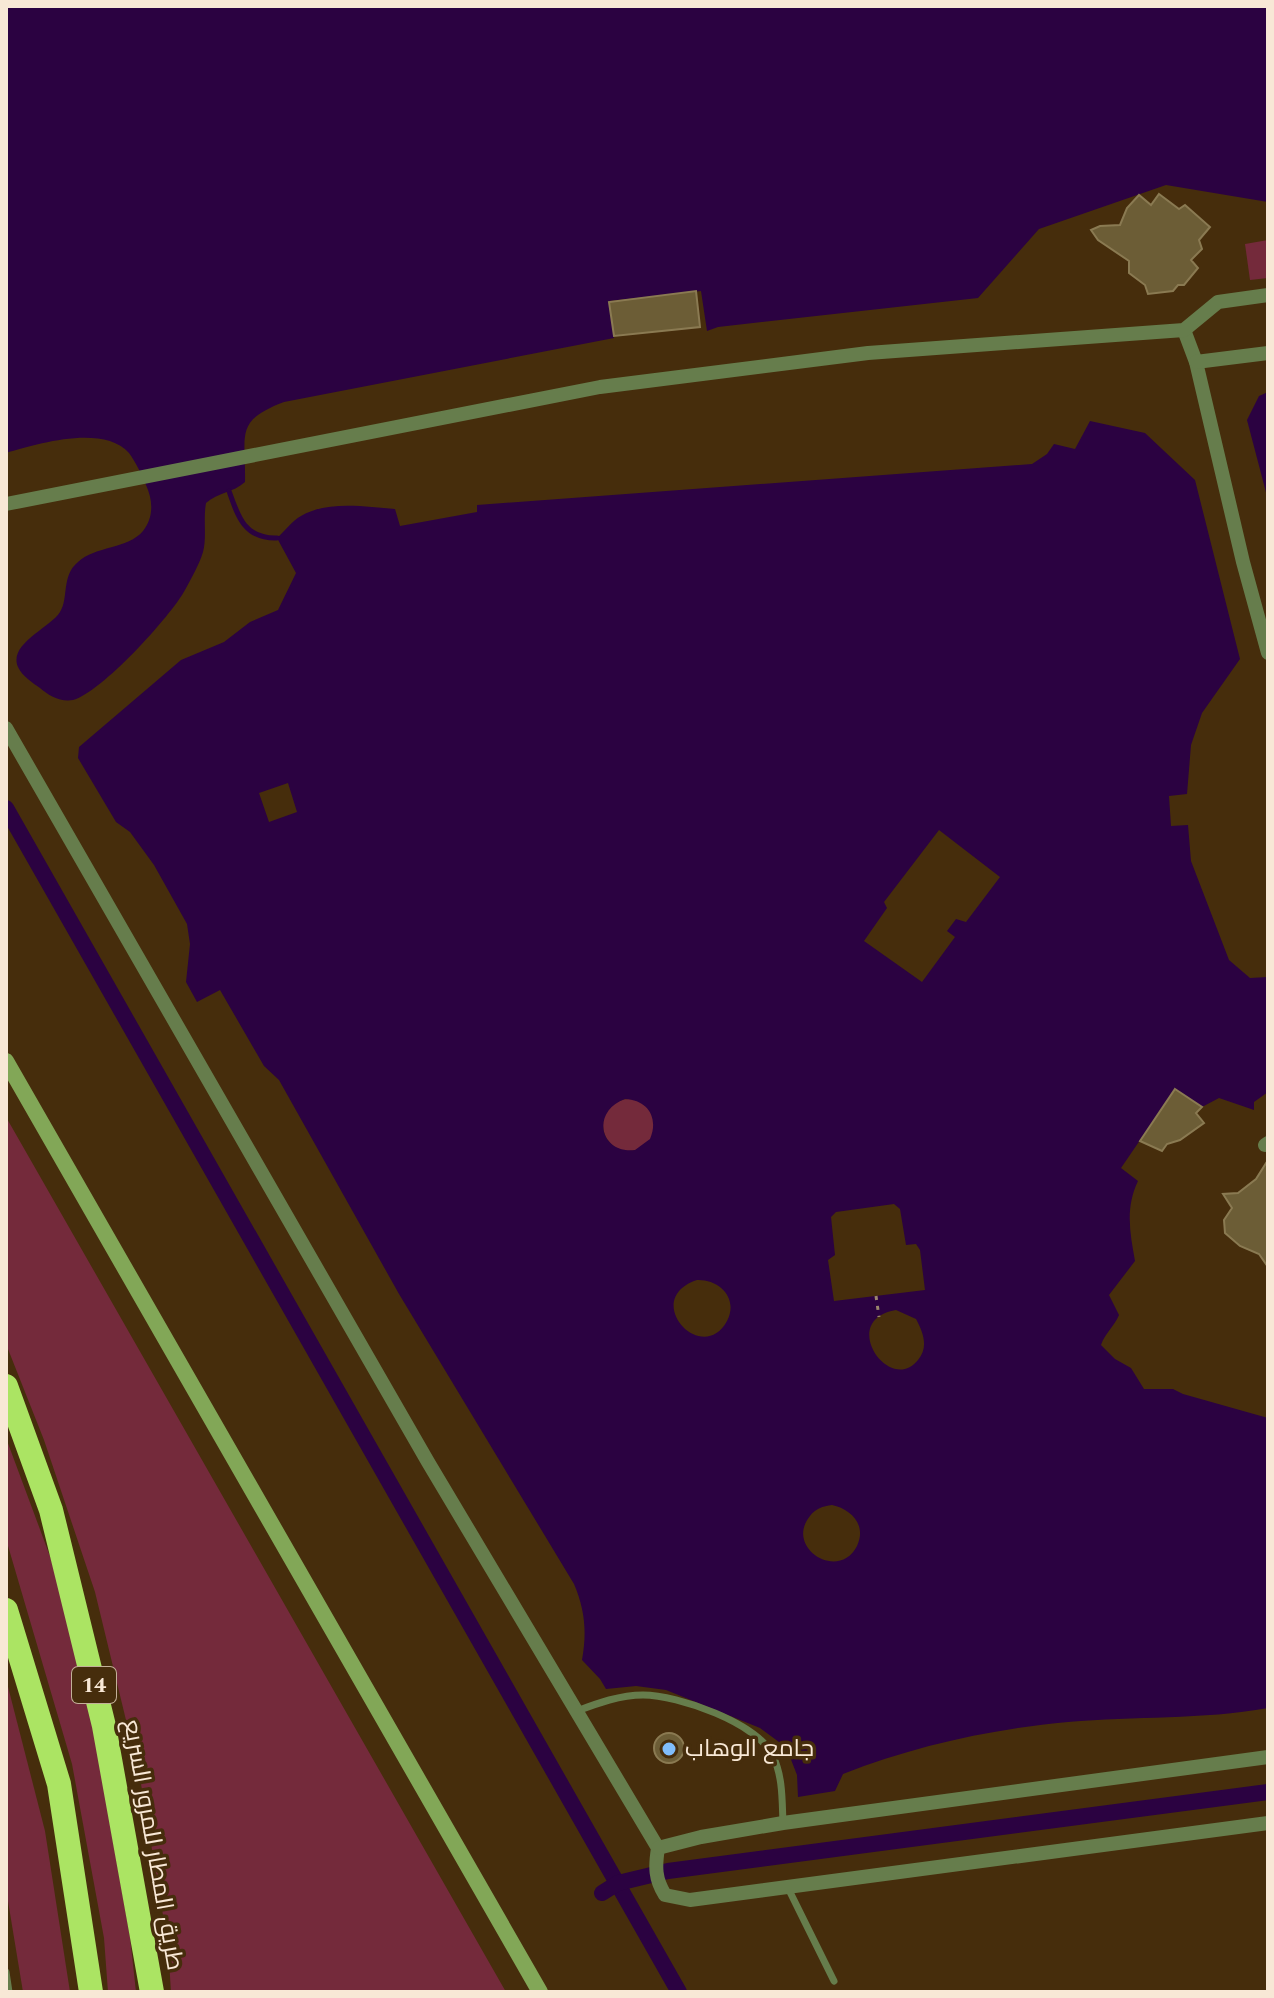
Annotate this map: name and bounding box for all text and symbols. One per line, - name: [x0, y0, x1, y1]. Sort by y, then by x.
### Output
- road number: 14: [72, 1667, 116, 1703]
- street label: طريق المطار للمرور السريع: [113, 1717, 193, 1973]
- place label: جامع الوهاب: [685, 1731, 814, 1767]
- marker: جامع الوهاب: [660, 1740, 678, 1758]

